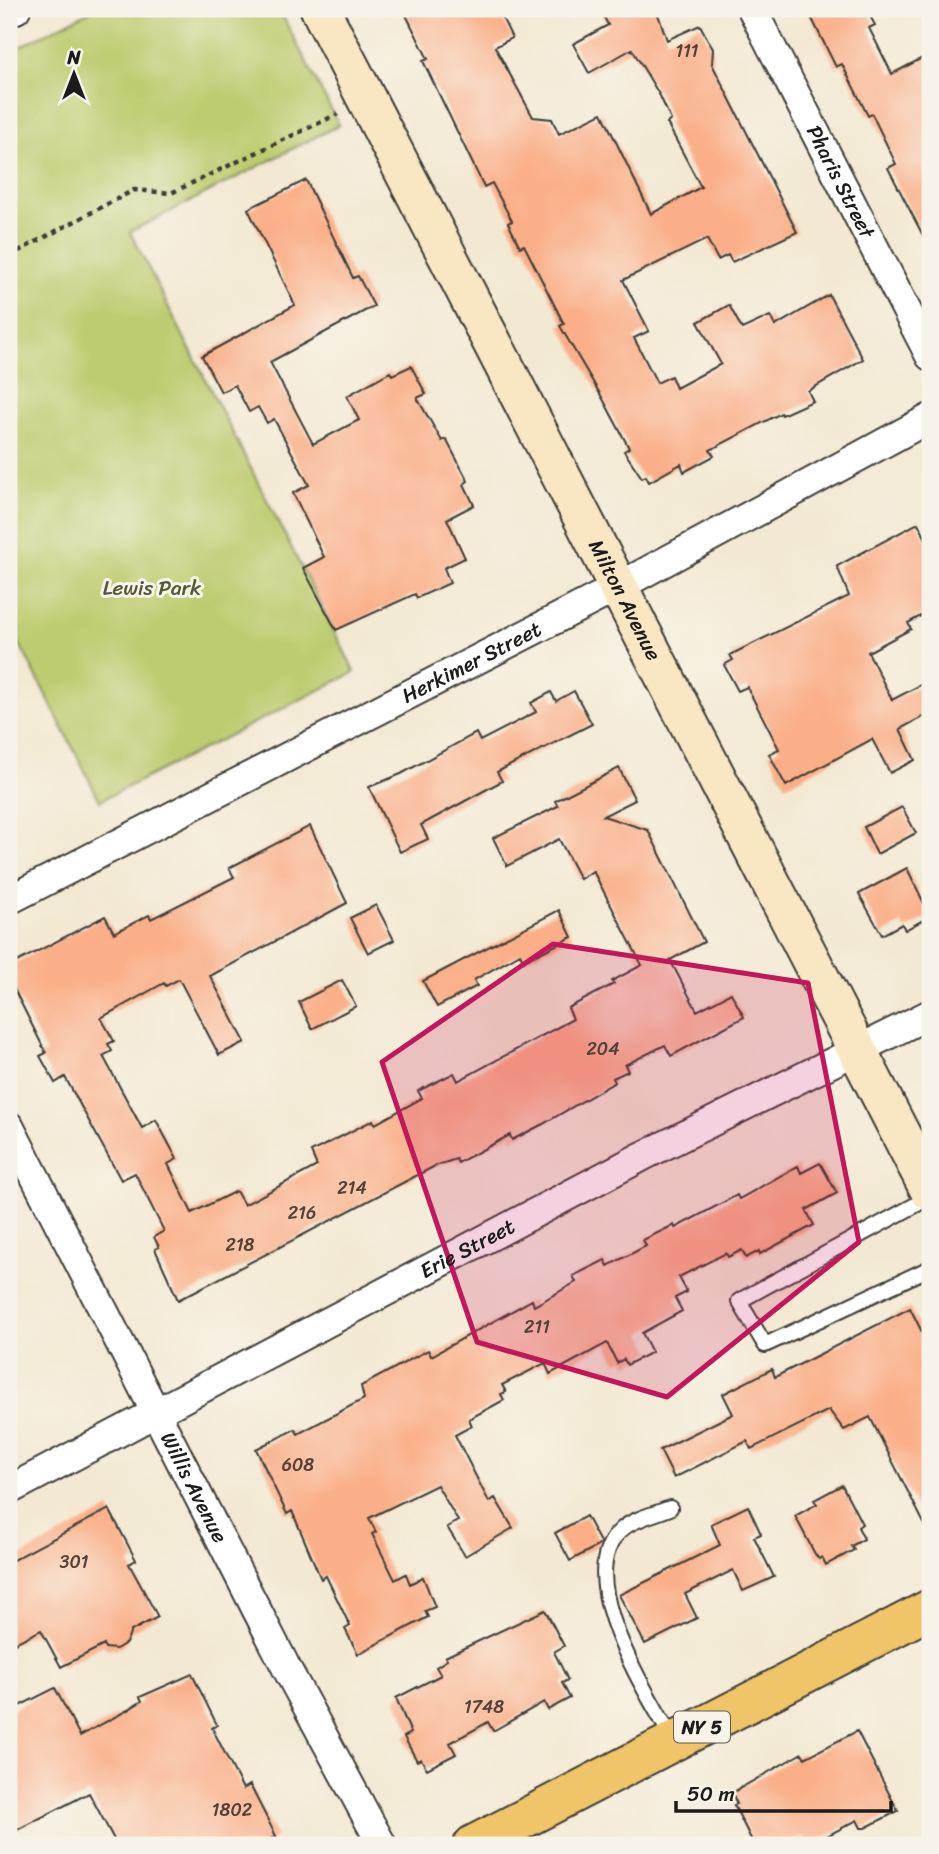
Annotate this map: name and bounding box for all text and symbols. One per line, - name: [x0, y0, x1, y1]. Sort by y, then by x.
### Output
- house number: 111: [675, 35, 699, 67]
- north arrow: [38, 38, 108, 108]
- text: N: [66, 41, 81, 74]
- street label: Pharis Street: [796, 118, 886, 246]
- street label: Milton Avenue: [578, 532, 672, 668]
- park label: Lewis Park: [103, 569, 202, 607]
- street label: Herkimer Street: [395, 610, 548, 714]
- house number: 204: [586, 1033, 620, 1065]
- house number: 214: [337, 1172, 367, 1204]
- house number: 216: [288, 1197, 316, 1229]
- street label: Erie Street: [413, 1208, 522, 1289]
- house number: 218: [226, 1229, 255, 1261]
- house number: 211: [524, 1311, 550, 1343]
- street label: Willis Avenue: [150, 1425, 239, 1550]
- house number: 608: [282, 1449, 314, 1481]
- house number: 301: [60, 1546, 89, 1578]
- house number: 1748: [464, 1691, 504, 1723]
- road number: NY 5: [674, 1712, 730, 1742]
- scale bar: [676, 1770, 892, 1814]
- text: 50 m: [687, 1775, 735, 1813]
- house number: 1802: [212, 1794, 252, 1826]

